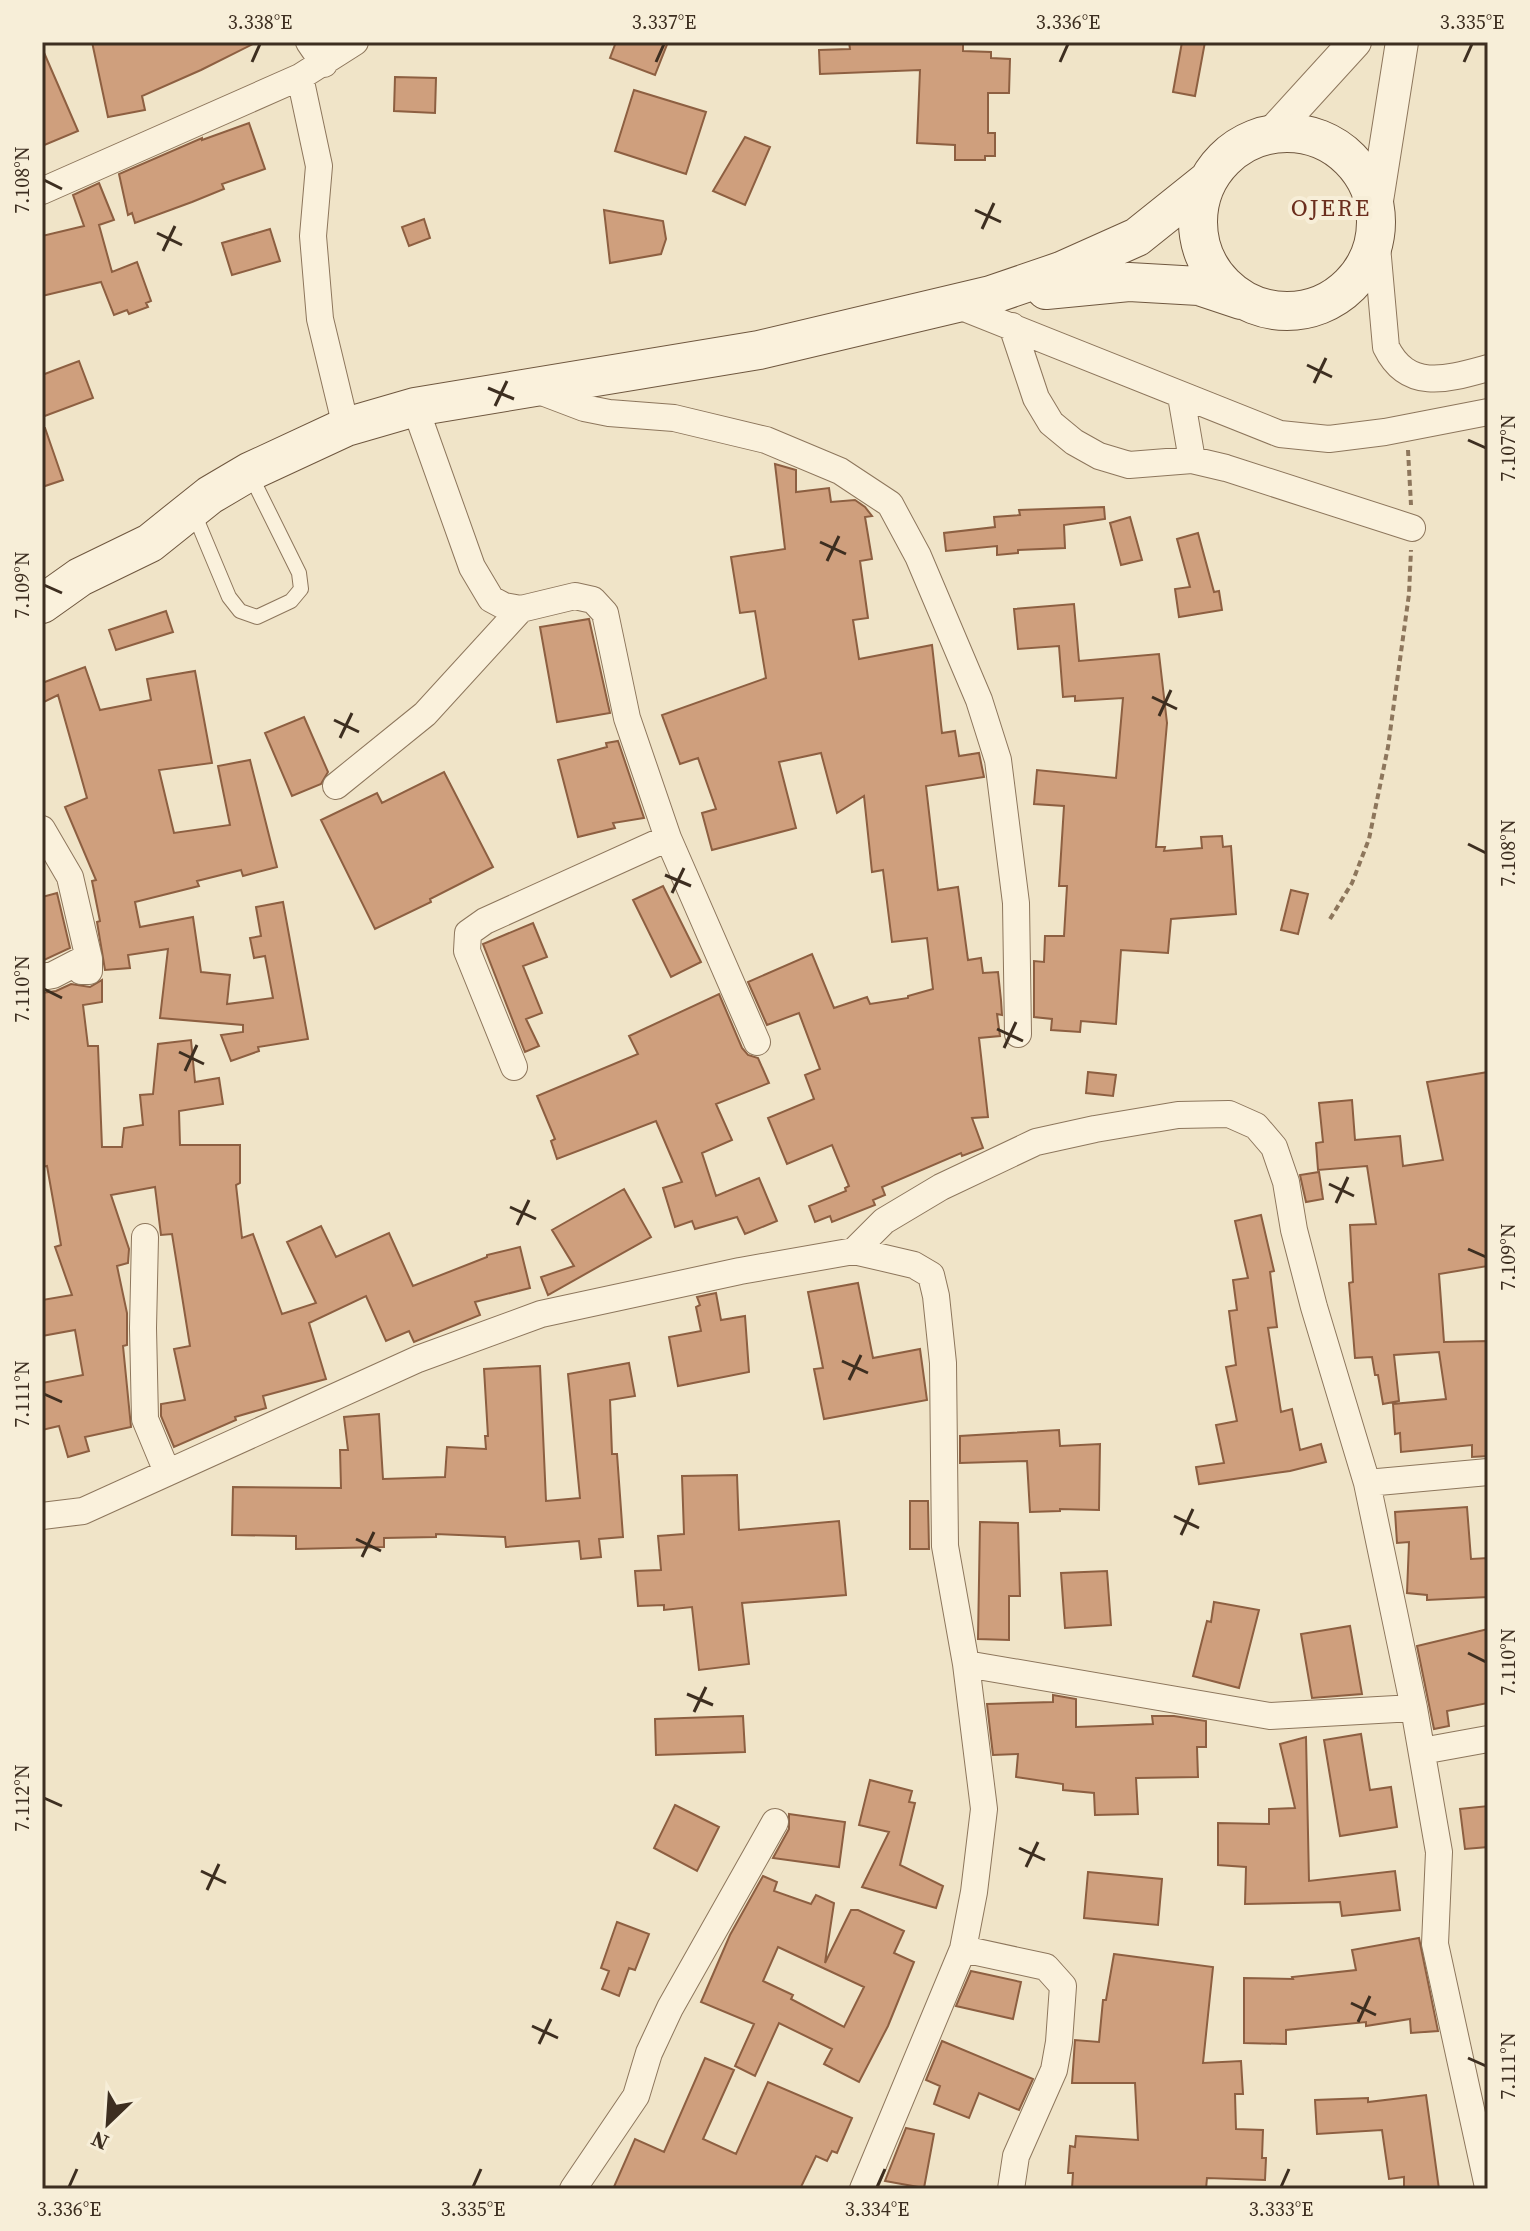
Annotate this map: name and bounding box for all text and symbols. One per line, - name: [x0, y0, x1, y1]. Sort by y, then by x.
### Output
- text: 3.338°E: [228, 8, 292, 36]
- text: 3.337°E: [632, 8, 696, 36]
- text: 3.336°E: [1036, 8, 1100, 36]
- text: 3.335°E: [1440, 8, 1504, 36]
- text: 7.108°N: [8, 146, 36, 214]
- district label: OJERE: [1291, 191, 1371, 224]
- text: 7.107°N: [1494, 414, 1522, 482]
- text: 7.109°N: [8, 551, 36, 619]
- text: 7.108°N: [1494, 819, 1522, 887]
- text: 7.110°N: [8, 955, 36, 1023]
- text: 7.109°N: [1494, 1223, 1522, 1291]
- text: 7.111°N: [8, 1360, 36, 1428]
- text: 7.110°N: [1494, 1628, 1522, 1696]
- text: 7.112°N: [8, 1764, 36, 1832]
- text: 7.111°N: [1494, 2032, 1522, 2100]
- north arrow: [68, 2083, 148, 2163]
- text: N: [86, 2124, 113, 2158]
- text: 3.336°E: [37, 2195, 101, 2223]
- text: 3.335°E: [441, 2195, 505, 2223]
- text: 3.334°E: [845, 2195, 909, 2223]
- text: 3.333°E: [1249, 2195, 1313, 2223]

